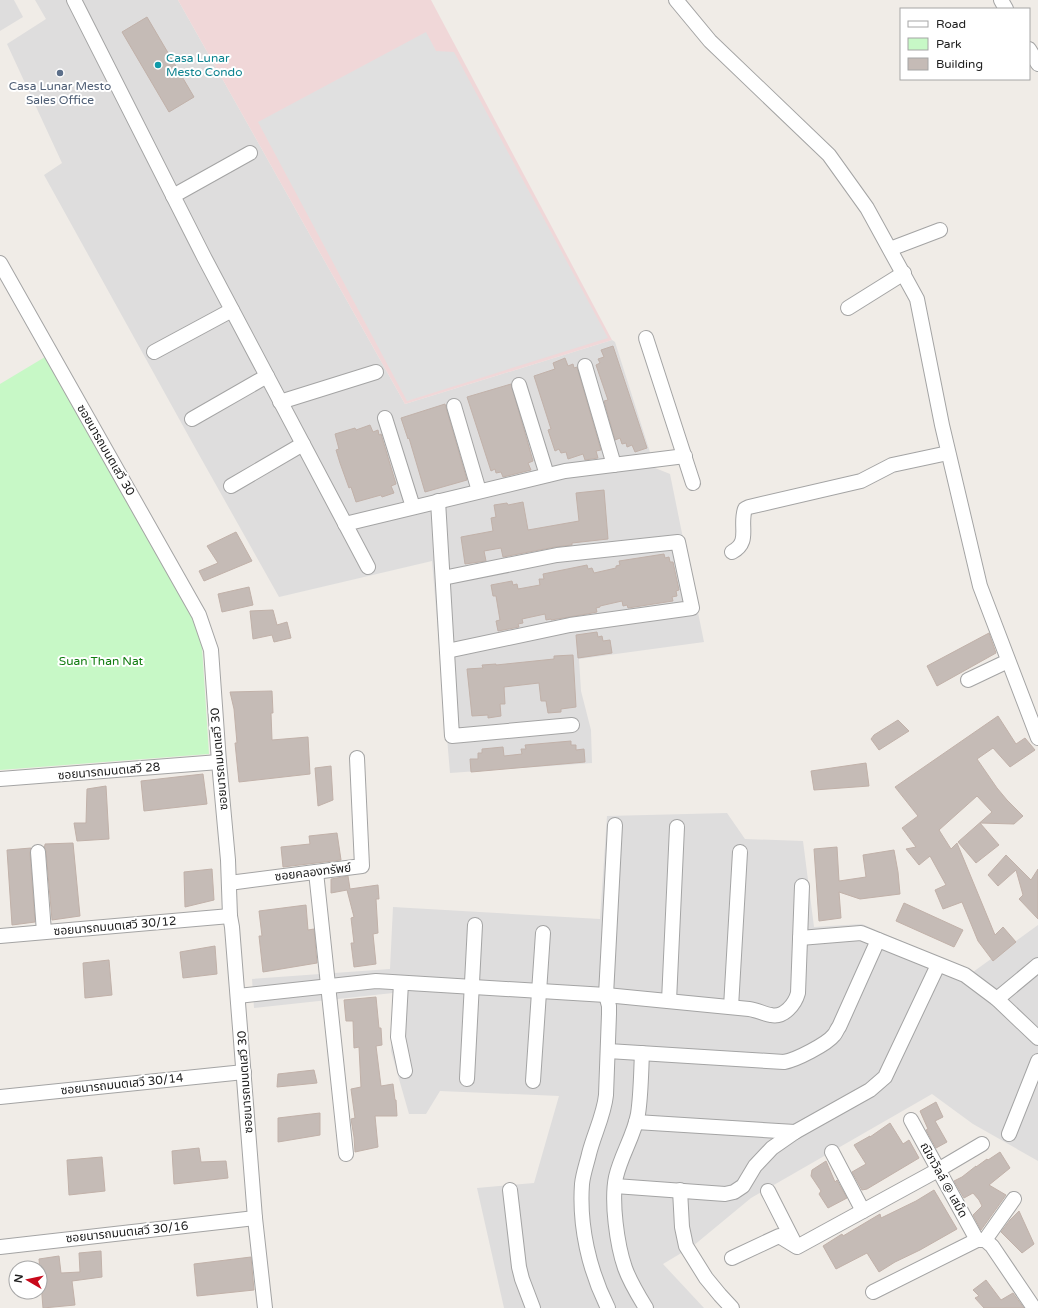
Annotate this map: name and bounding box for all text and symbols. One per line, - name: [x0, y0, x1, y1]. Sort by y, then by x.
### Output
- legend: [900, 8, 1030, 80]
- text: Road: [936, 17, 966, 31]
- text: Park: [936, 37, 962, 51]
- place label: Casa Lunar Mesto Condo: [166, 51, 242, 79]
- text: Building: [936, 57, 983, 71]
- marker: Casa Lunar Mesto Condo: [153, 60, 163, 70]
- marker: Casa Lunar Mesto Sales Office: [55, 68, 65, 78]
- place label: Casa Lunar Mesto Sales Office: [9, 79, 111, 107]
- street label: ซอยนารถมนตเสวี 30: [74, 402, 138, 498]
- park label: Suan Than Nat: [59, 654, 144, 668]
- street label: ซอยนารถมนตเสวี 30: [208, 707, 230, 811]
- street label: ซอยนารถมนตเสวี 28: [57, 760, 161, 782]
- street label: ซอยคลองทรัพย์: [274, 860, 352, 884]
- street label: ซอยนารถมนตเสวี 30/12: [53, 914, 177, 938]
- street label: ซอยนารถมนตเสวี 30: [234, 1030, 256, 1134]
- street label: ซอยนารถมนตเสวี 30/14: [60, 1071, 184, 1097]
- street label: ณิชาวิลล์ @ เสม็ด: [918, 1140, 970, 1220]
- street label: ซอยนารถมนตเสวี 30/16: [65, 1219, 189, 1245]
- north arrow: [8, 1260, 48, 1300]
- text: N: [12, 1273, 26, 1284]

